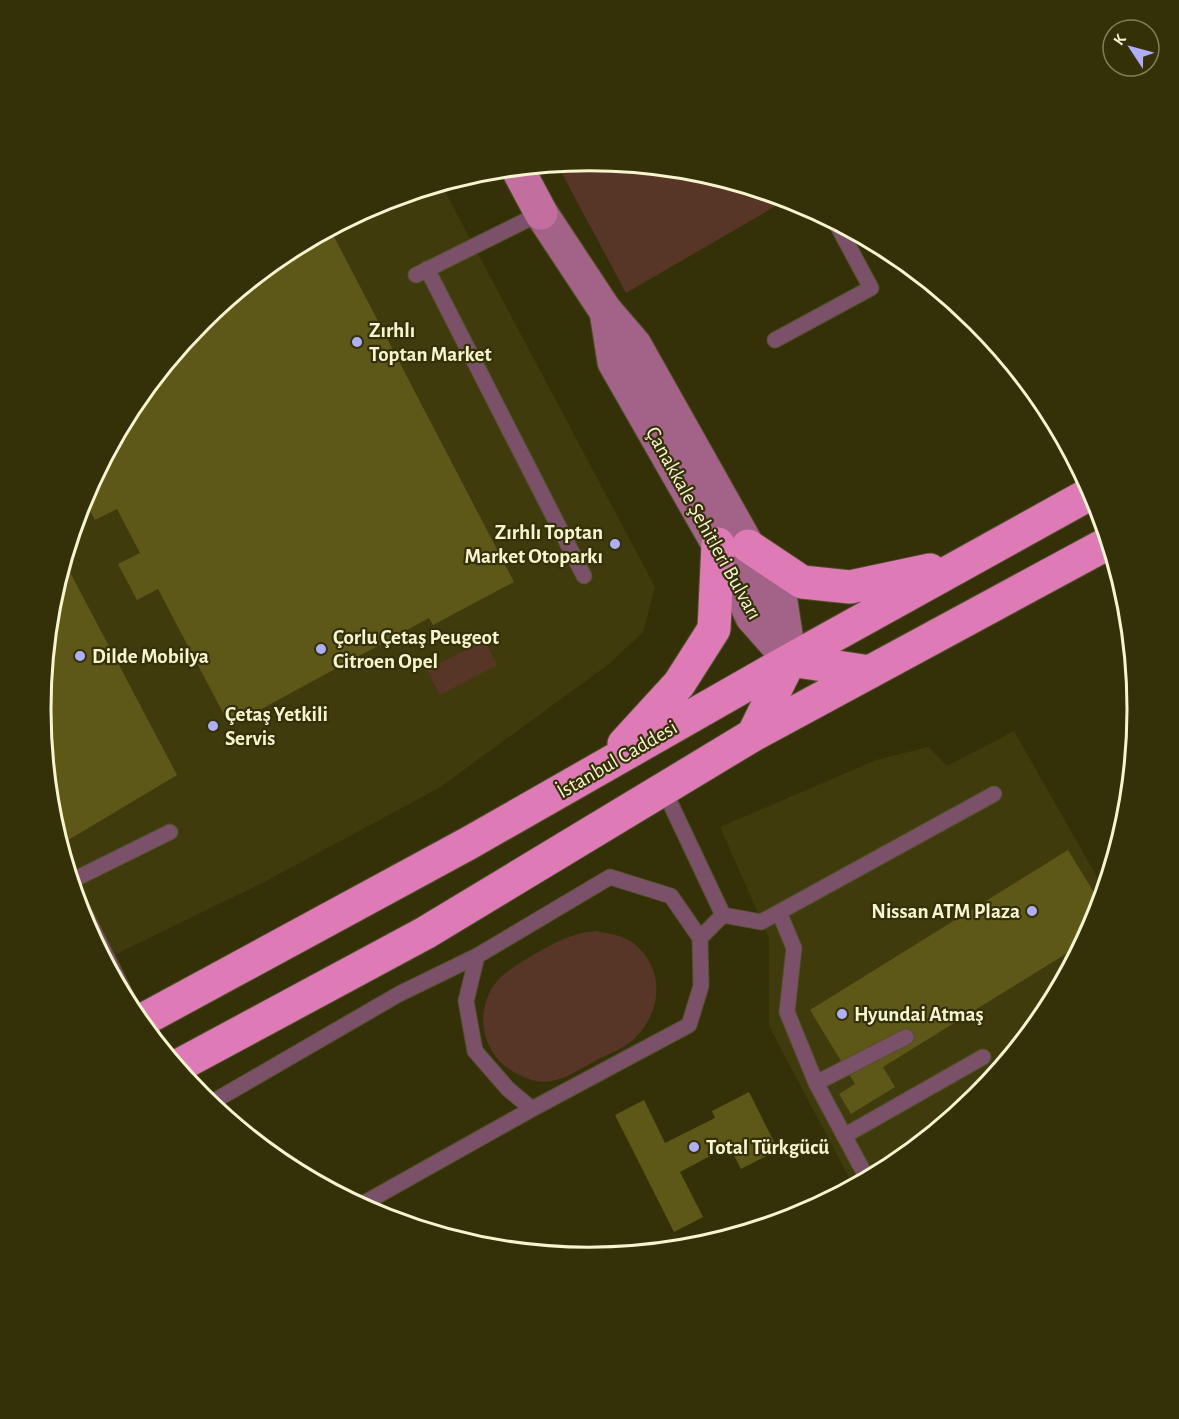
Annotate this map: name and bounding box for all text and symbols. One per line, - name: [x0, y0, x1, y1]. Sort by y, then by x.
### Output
- north arrow: [1101, 18, 1161, 78]
- text: K: [1110, 31, 1129, 48]
- place label: Zırhlı Toptan Market: [369, 320, 492, 365]
- marker: Zırhlı Toptan Market: [350, 335, 364, 349]
- street label: Çanakkale Şehitleri Bulvarı: [642, 423, 765, 623]
- place label: Zırhlı Toptan Market Otoparkı: [464, 522, 603, 567]
- marker: Zırhlı Toptan Market Otoparkı: [608, 537, 622, 551]
- place label: Çorlu Çetaş Peugeot Citroen Opel: [333, 627, 499, 672]
- marker: Çorlu Çetaş Peugeot Citroen Opel: [314, 642, 328, 656]
- place label: Dilde Mobilya: [92, 646, 209, 667]
- marker: Dilde Mobilya: [73, 649, 87, 663]
- place label: Çetaş Yetkili Servis: [225, 704, 328, 749]
- street label: İstanbul Caddesi: [553, 716, 681, 802]
- marker: Çetaş Yetkili Servis: [206, 719, 220, 733]
- place label: Nissan ATM Plaza: [871, 901, 1020, 922]
- marker: Nissan ATM Plaza: [1025, 904, 1039, 918]
- place label: Hyundai Atmaş: [854, 1004, 984, 1025]
- marker: Hyundai Atmaş: [835, 1007, 849, 1021]
- place label: Total Türkgücü: [706, 1137, 829, 1158]
- marker: Total Türkgücü: [687, 1140, 701, 1154]

